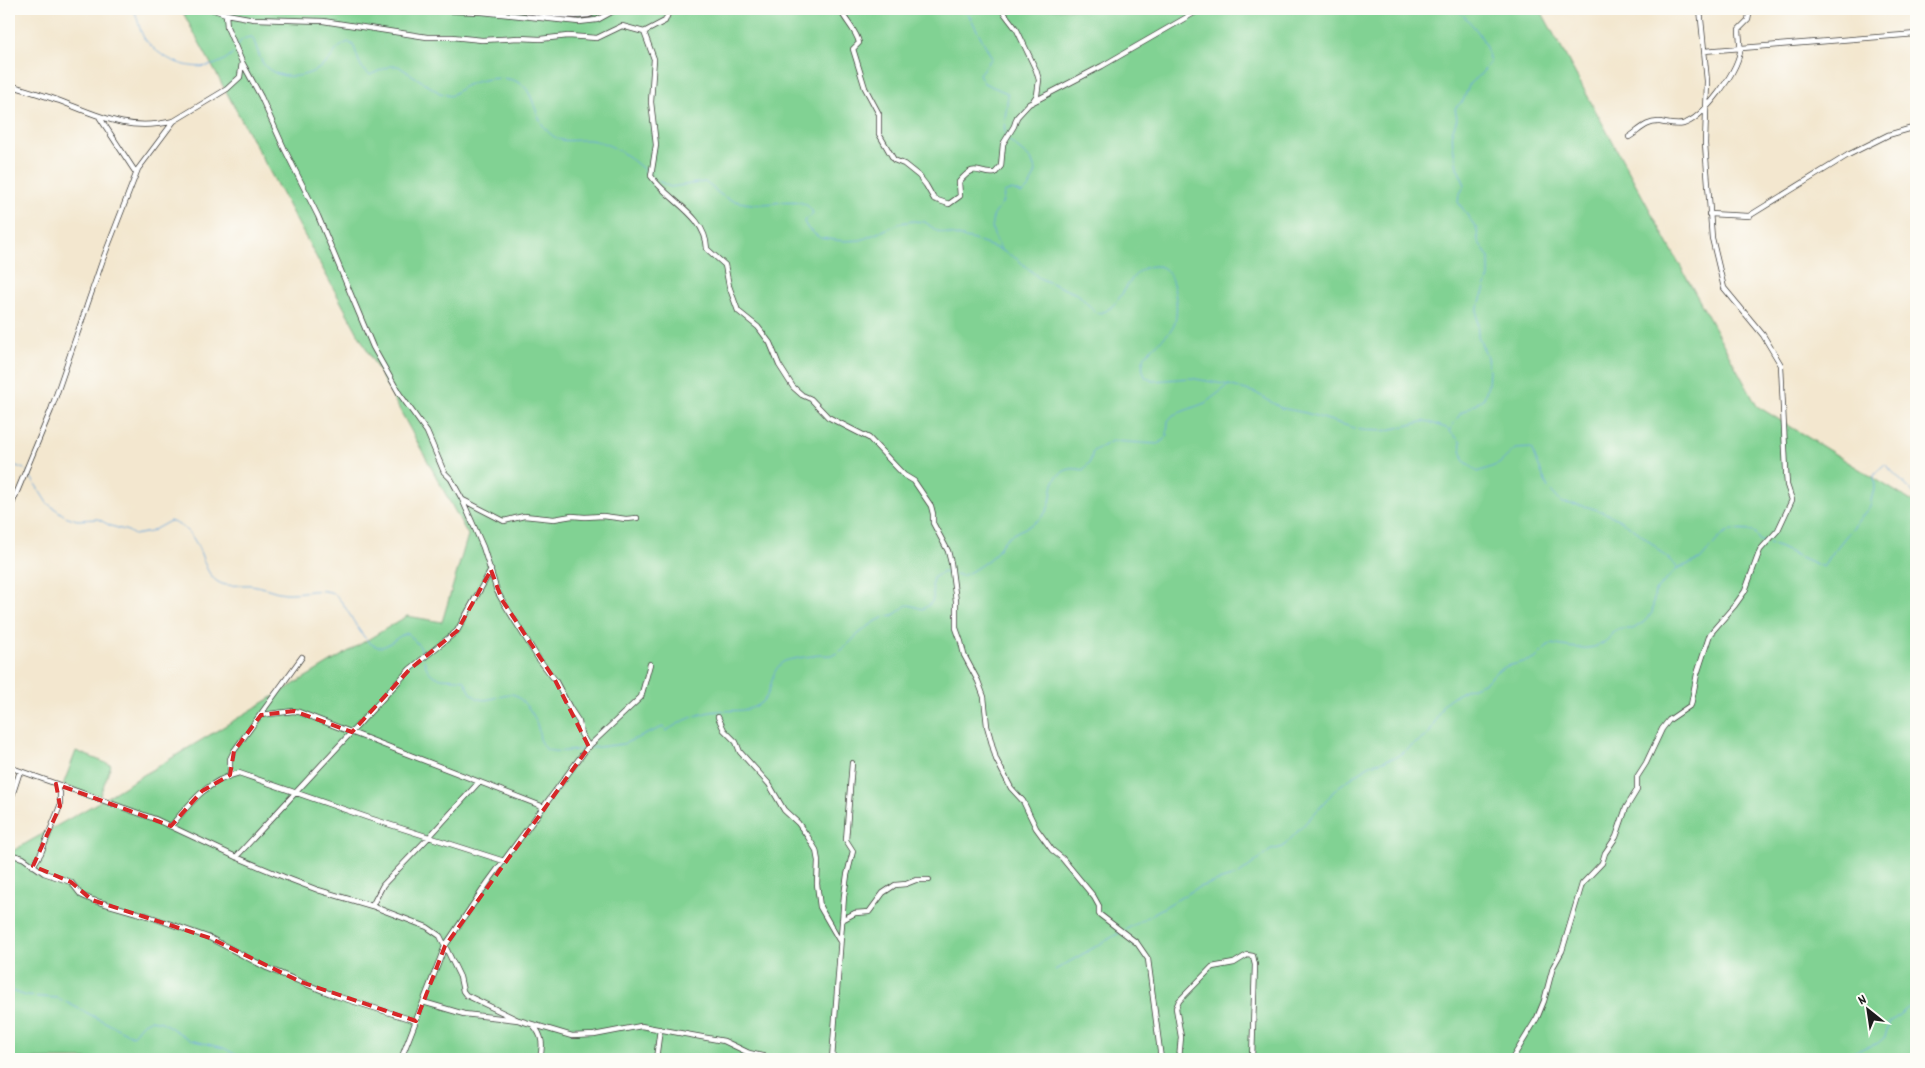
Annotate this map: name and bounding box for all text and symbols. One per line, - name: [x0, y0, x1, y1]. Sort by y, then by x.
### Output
- north arrow: [1842, 986, 1892, 1036]
- text: N: [1855, 990, 1871, 1011]

